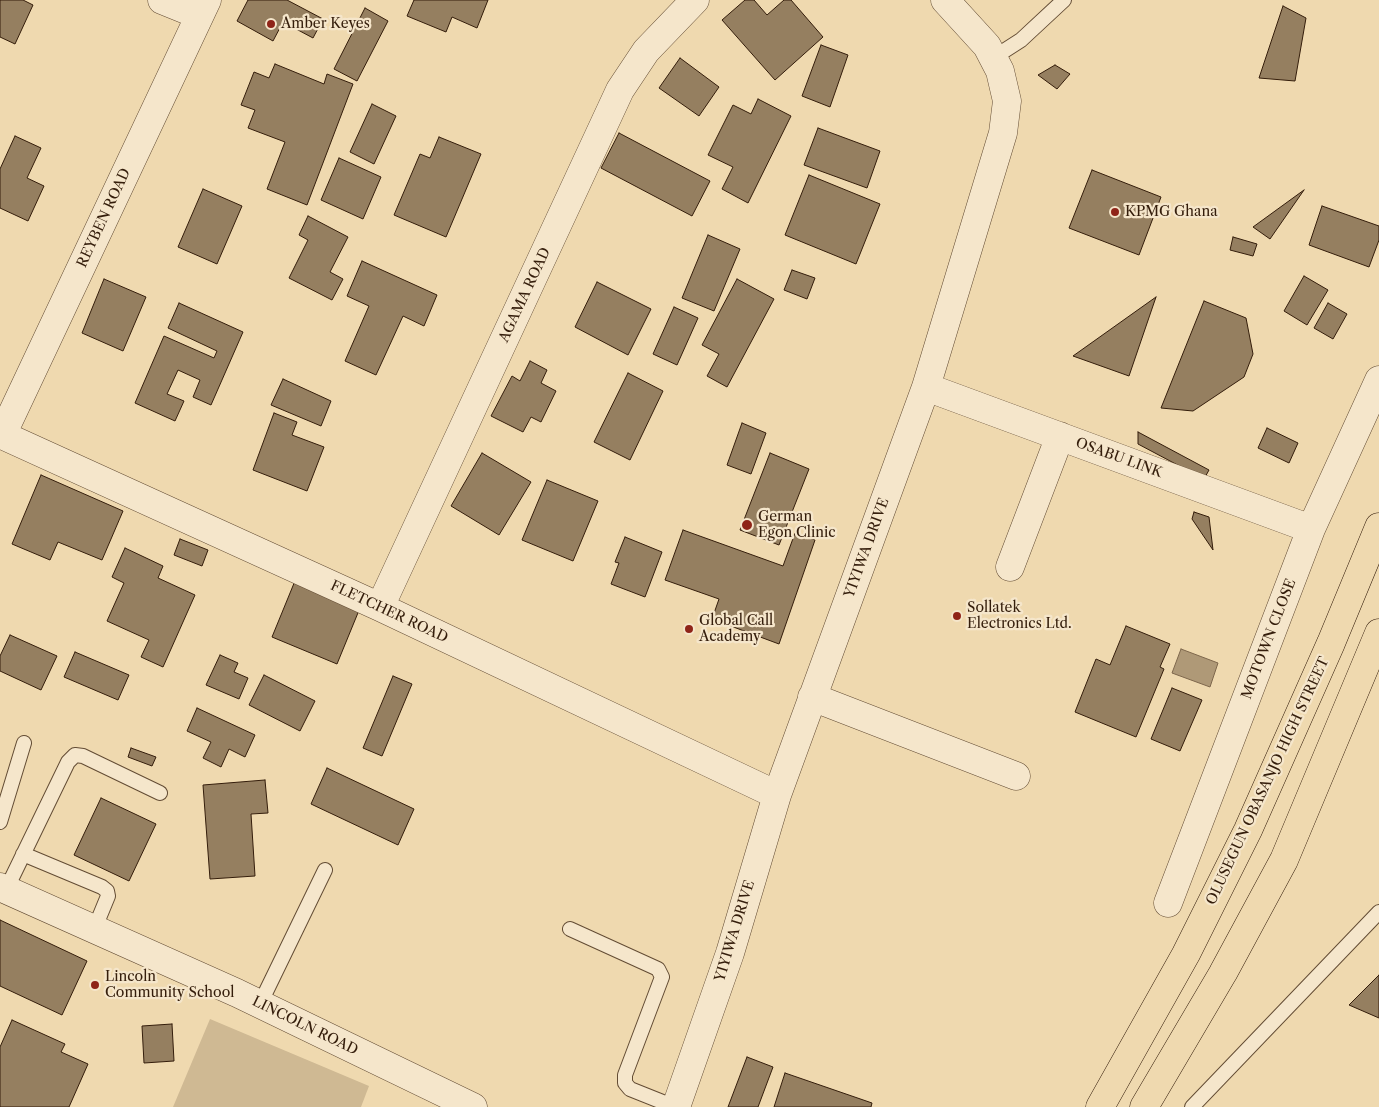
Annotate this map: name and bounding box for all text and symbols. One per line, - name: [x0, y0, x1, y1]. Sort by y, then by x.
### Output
- place label: Amber Keyes: [281, 16, 370, 32]
- marker: Amber Keyes: [265, 18, 277, 30]
- street label: REYBEN ROAD: [74, 166, 134, 270]
- place label: KPMG Ghana: [1125, 204, 1218, 220]
- marker: KPMG Ghana: [1109, 206, 1121, 218]
- street label: AGAMA ROAD: [496, 245, 554, 345]
- street label: OSABU LINK: [1073, 434, 1165, 482]
- street label: YIYIWA DRIVE: [841, 496, 893, 600]
- place label: German Egon Clinic: [758, 509, 836, 542]
- marker: German Egon Clinic: [740, 518, 754, 532]
- street label: MOTOWN CLOSE: [1238, 576, 1300, 702]
- street label: FLETCHER ROAD: [328, 577, 450, 647]
- place label: Sollatek Electronics Ltd.: [967, 600, 1072, 632]
- marker: Sollatek Electronics Ltd.: [951, 610, 963, 622]
- place label: Global Call Academy: [699, 613, 773, 646]
- marker: Global Call Academy: [683, 623, 695, 635]
- street label: OLUSEGUN OBASANJO HIGH STREET: [1203, 654, 1333, 908]
- street label: YIYIWA DRIVE: [712, 878, 758, 984]
- place label: Lincoln Community School: [105, 969, 234, 1002]
- marker: Lincoln Community School: [89, 979, 101, 991]
- street label: LINCOLN ROAD: [249, 993, 361, 1059]

